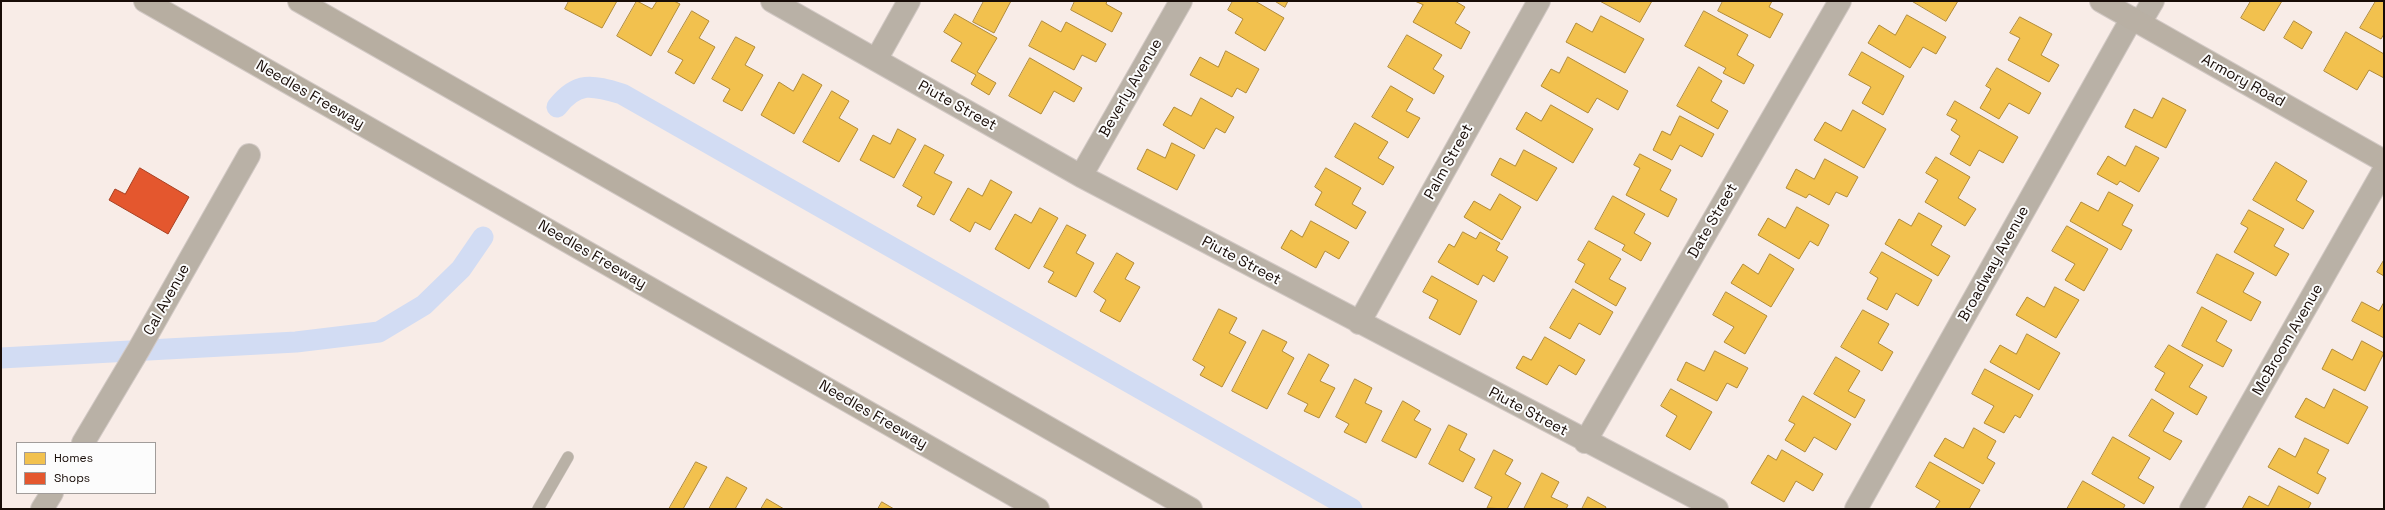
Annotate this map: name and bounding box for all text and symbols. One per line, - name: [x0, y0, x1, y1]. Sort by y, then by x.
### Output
- street label: Beverly Avenue: [1096, 36, 1166, 140]
- street label: Armory Road: [2198, 51, 2288, 111]
- street label: Needles Freeway: [253, 57, 367, 133]
- street label: Piute Street: [915, 77, 999, 135]
- street label: Palm Street: [1421, 121, 1477, 203]
- street label: Date Street: [1684, 180, 1742, 262]
- street label: Broadway Avenue: [1955, 203, 2033, 325]
- street label: Needles Freeway: [535, 217, 649, 293]
- street label: Piute Street: [1198, 233, 1284, 289]
- street label: Cal Avenue: [140, 261, 194, 339]
- street label: McBroom Avenue: [2249, 281, 2327, 399]
- street label: Needles Freeway: [816, 377, 930, 453]
- street label: Piute Street: [1485, 384, 1571, 440]
- legend: [16, 442, 156, 494]
- text: Homes: [54, 450, 93, 466]
- text: Shops: [54, 470, 90, 486]

